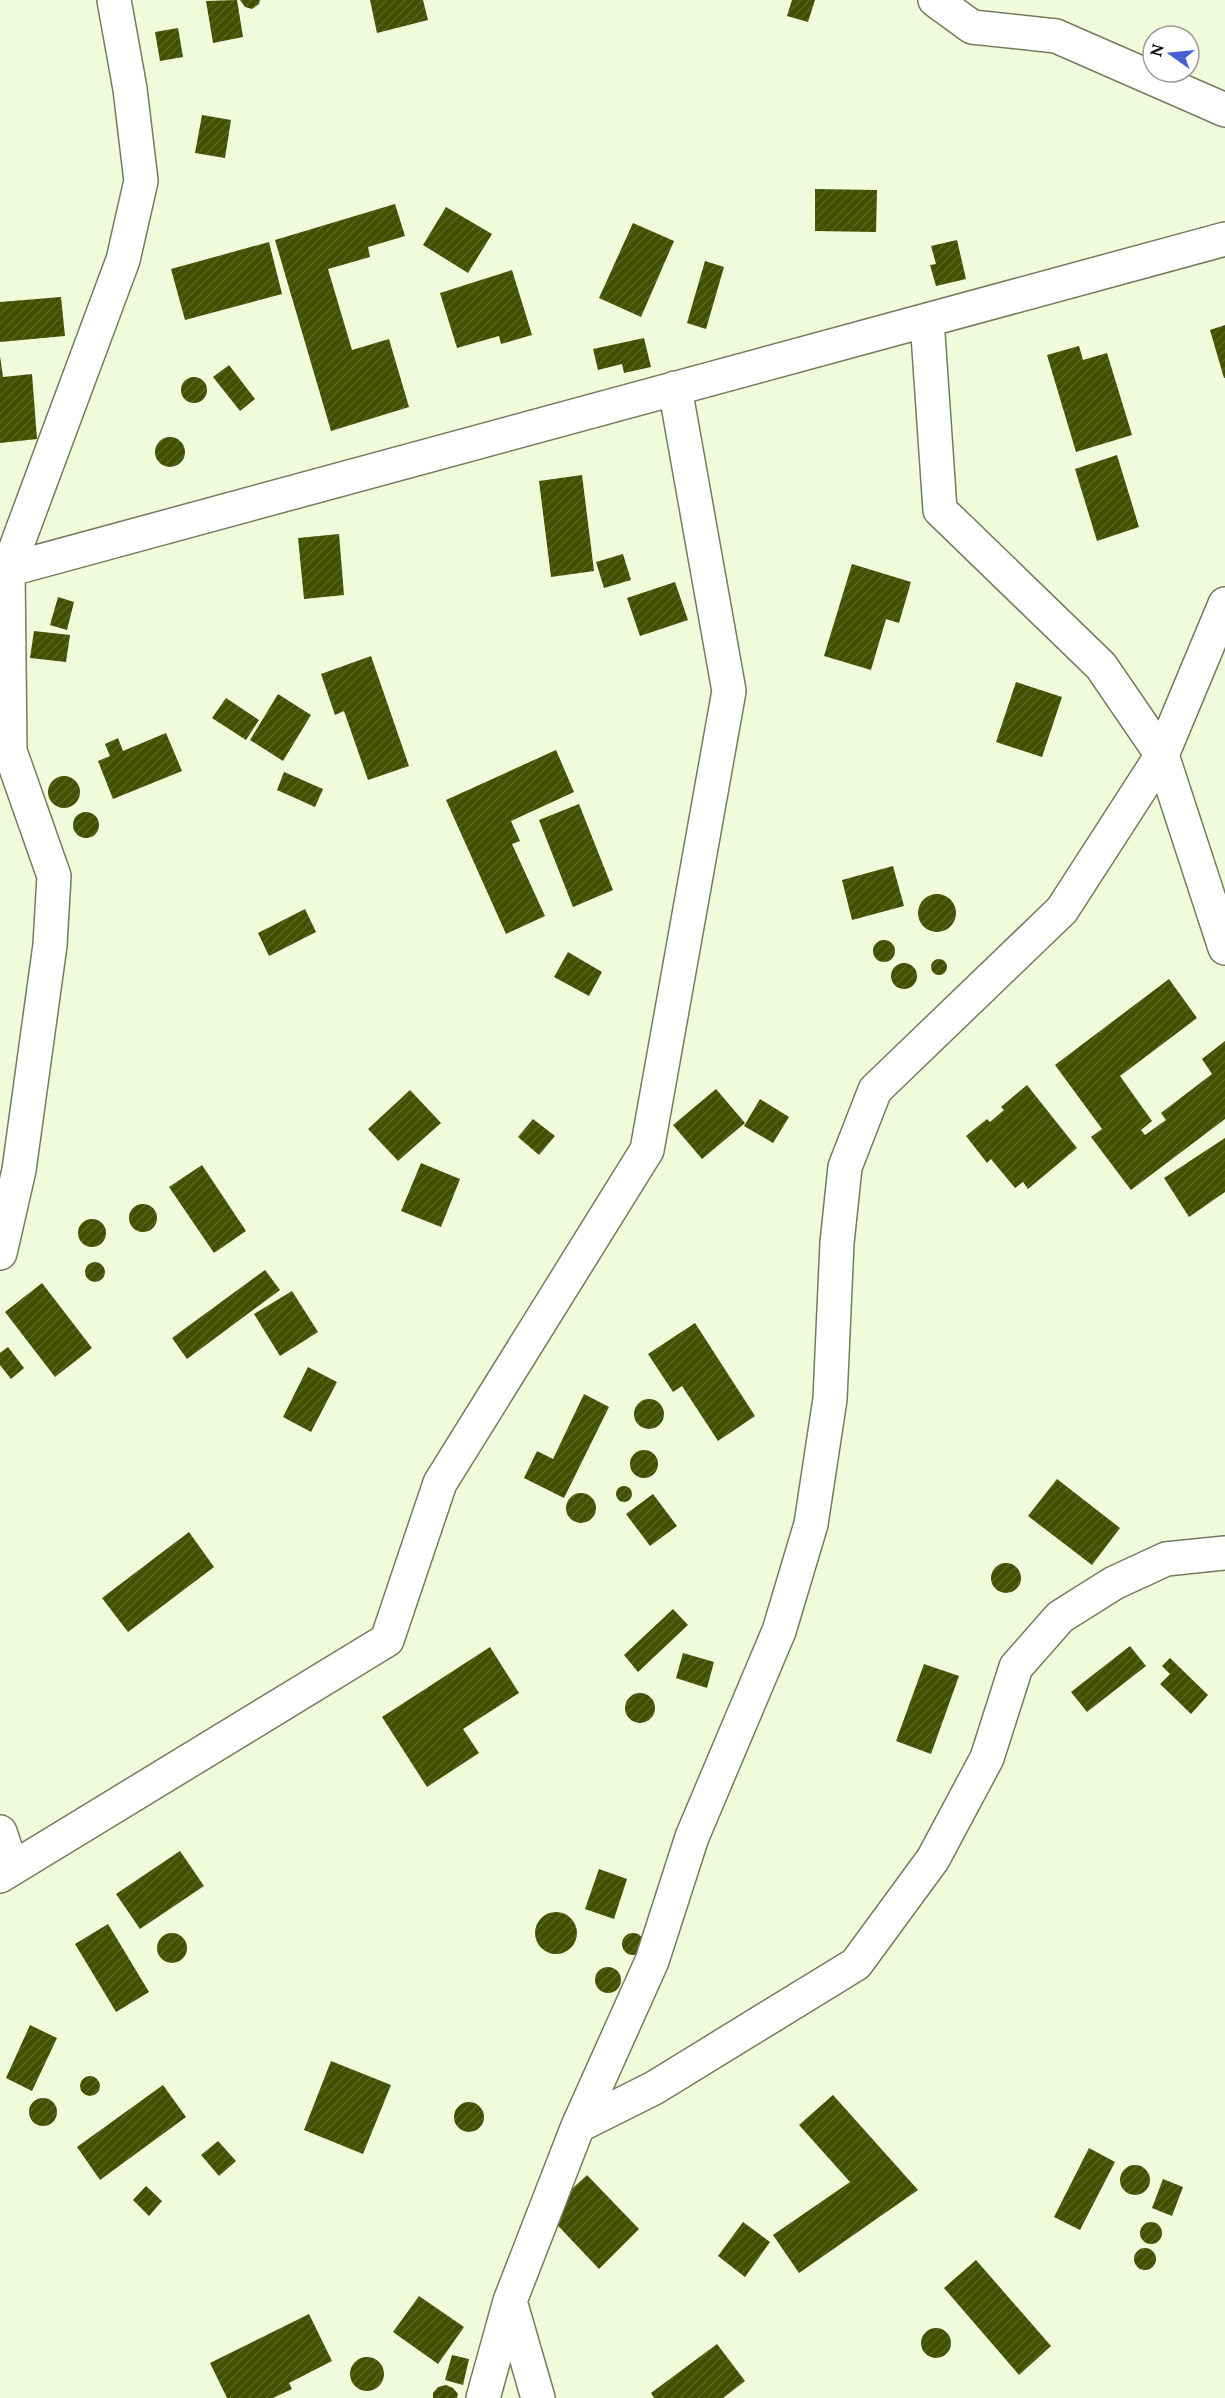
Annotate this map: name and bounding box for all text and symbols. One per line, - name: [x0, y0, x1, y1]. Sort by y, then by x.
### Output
- north arrow: [1141, 24, 1201, 84]
- text: N: [1145, 42, 1168, 59]

